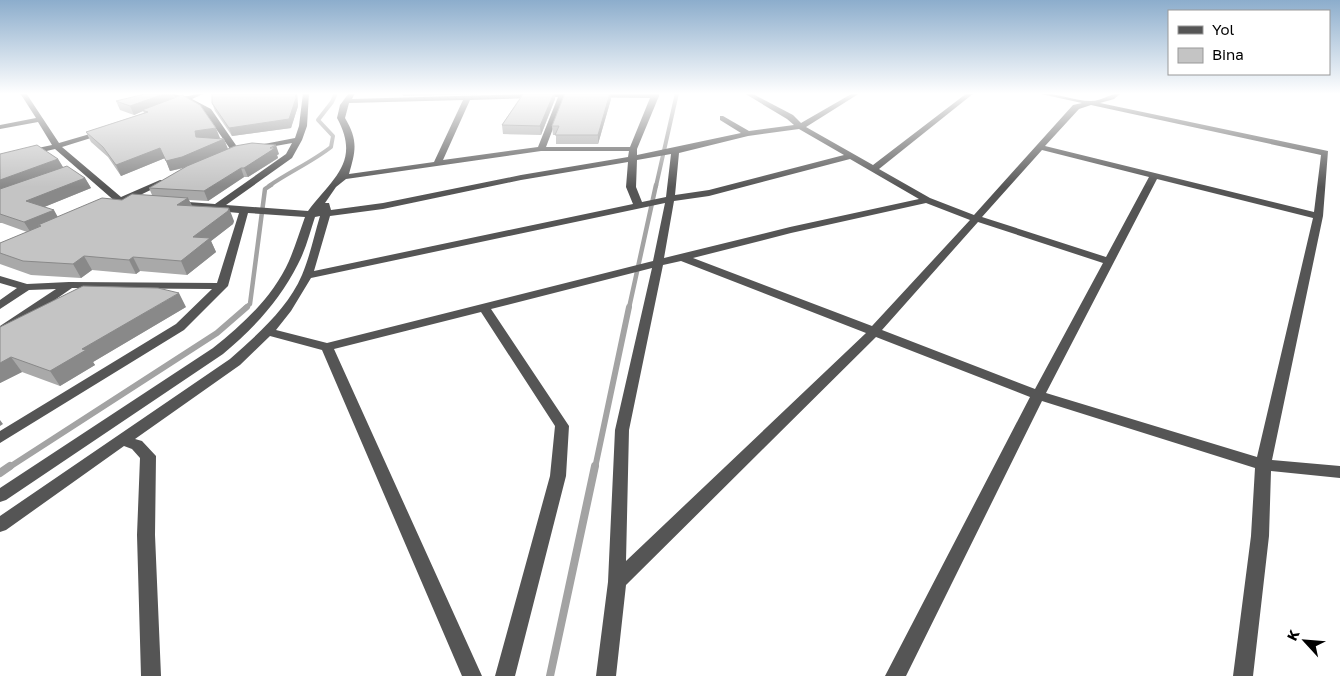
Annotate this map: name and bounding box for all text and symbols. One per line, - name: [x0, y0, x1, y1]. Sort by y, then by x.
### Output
- legend: [1168, 10, 1330, 75]
- text: Yol: [1212, 20, 1234, 38]
- text: Bina: [1212, 45, 1244, 63]
- north arrow: [1280, 616, 1330, 666]
- text: K: [1283, 627, 1303, 643]

